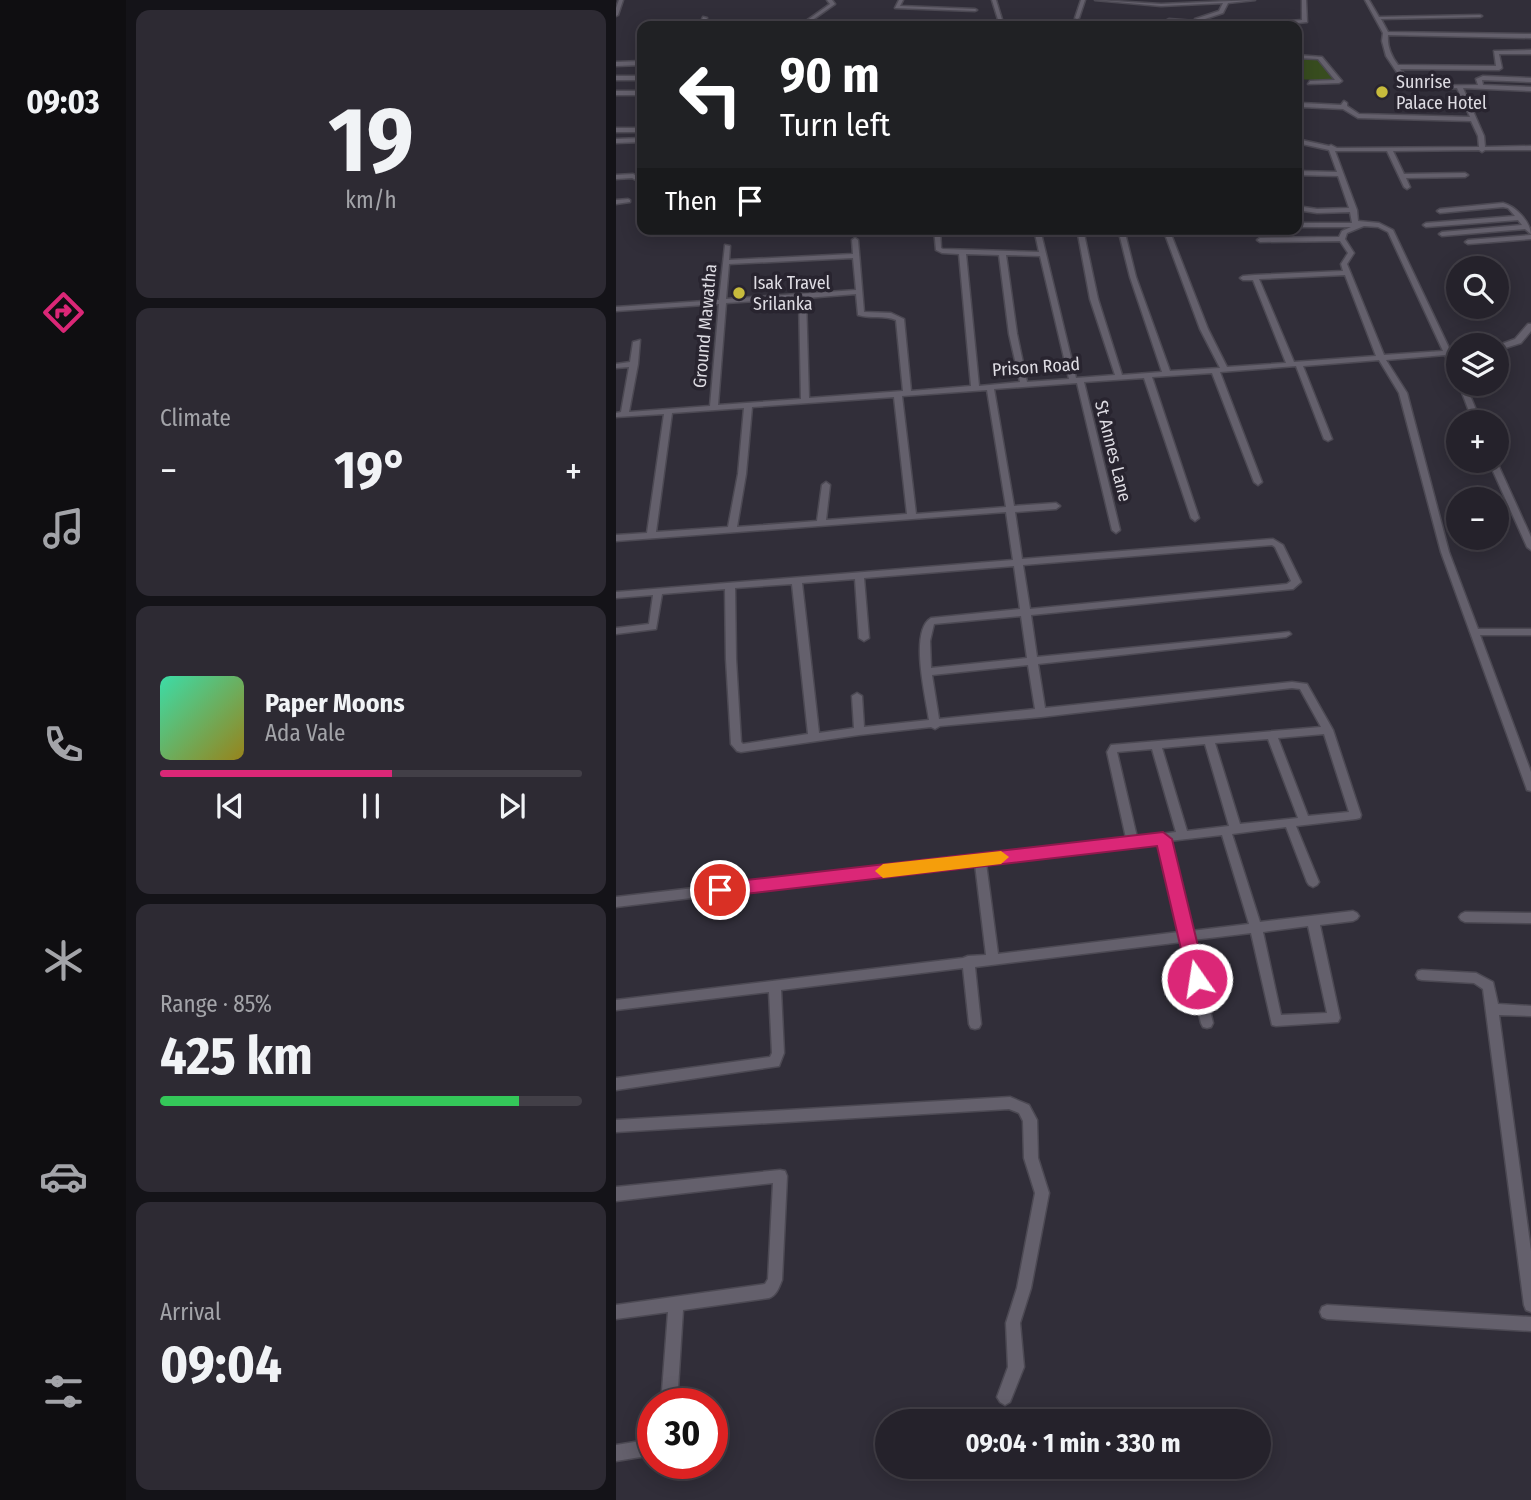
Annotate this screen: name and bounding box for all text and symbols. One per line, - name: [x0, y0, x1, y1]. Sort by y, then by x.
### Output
- text: 90 m: [780, 46, 880, 105]
- icon: left: [665, 49, 756, 140]
- place label: Sunrise Palace Hotel: [1396, 71, 1487, 114]
- text: 09:03: [26, 83, 100, 121]
- marker: Sunrise Palace Hotel: [1374, 84, 1390, 100]
- text: 19: [328, 86, 414, 195]
- text: Turn left: [780, 106, 890, 144]
- icon: arrive: [731, 182, 769, 220]
- text: km/h: [345, 186, 397, 214]
- text: Then: [665, 186, 717, 217]
- map controls: [1446, 256, 1509, 550]
- button: search: [1446, 256, 1509, 319]
- street label: Ground Mawatha: [689, 263, 721, 389]
- place label: Isak Travel Srilanka: [753, 272, 831, 315]
- marker: Isak Travel Srilanka: [731, 285, 747, 301]
- icon: directions: [39, 288, 88, 337]
- button: layers: [1446, 333, 1509, 396]
- street label: Prison Road: [991, 353, 1081, 381]
- street label: St Annes Lane: [1090, 398, 1136, 504]
- text: Climate: [160, 404, 231, 432]
- button: +: [1446, 410, 1509, 473]
- text: 19°: [334, 439, 408, 502]
- text: −: [160, 448, 177, 494]
- text: +: [565, 448, 582, 494]
- button: −: [1446, 487, 1509, 550]
- icon: music: [39, 504, 88, 553]
- text: Paper Moons: [265, 688, 405, 719]
- text: Ada Vale: [265, 719, 345, 747]
- icon: phone: [39, 720, 88, 769]
- icon: previous: [211, 787, 249, 825]
- icon: pause: [352, 787, 390, 825]
- icon: next: [493, 787, 531, 825]
- pin: [690, 860, 750, 920]
- icon: arrive: [701, 871, 739, 909]
- icon: climate: [39, 936, 88, 985]
- position arrow: [1160, 942, 1234, 1016]
- text: Range · 85%: [160, 990, 272, 1018]
- text: 425 km: [160, 1025, 313, 1088]
- icon: car: [39, 1152, 88, 1201]
- text: Arrival: [160, 1298, 221, 1326]
- text: 09:04: [160, 1333, 282, 1396]
- icon: filters: [39, 1367, 88, 1416]
- speed limit sign: 30: [637, 1388, 728, 1479]
- text: 09:04 · 1 min · 330 m: [965, 1428, 1181, 1459]

